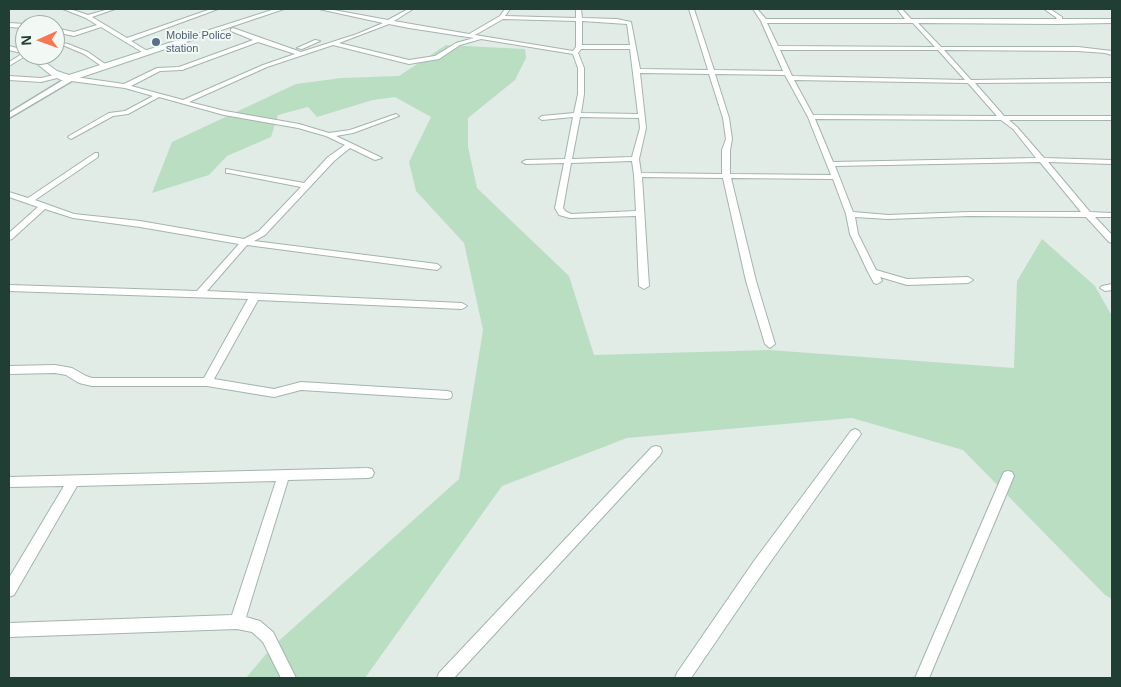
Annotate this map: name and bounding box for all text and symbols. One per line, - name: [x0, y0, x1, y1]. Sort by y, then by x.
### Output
- north arrow: [15, 15, 65, 65]
- place label: Mobile Police station: [166, 29, 231, 55]
- text: N: [18, 35, 34, 46]
- marker: Mobile Police station: [150, 36, 162, 48]

